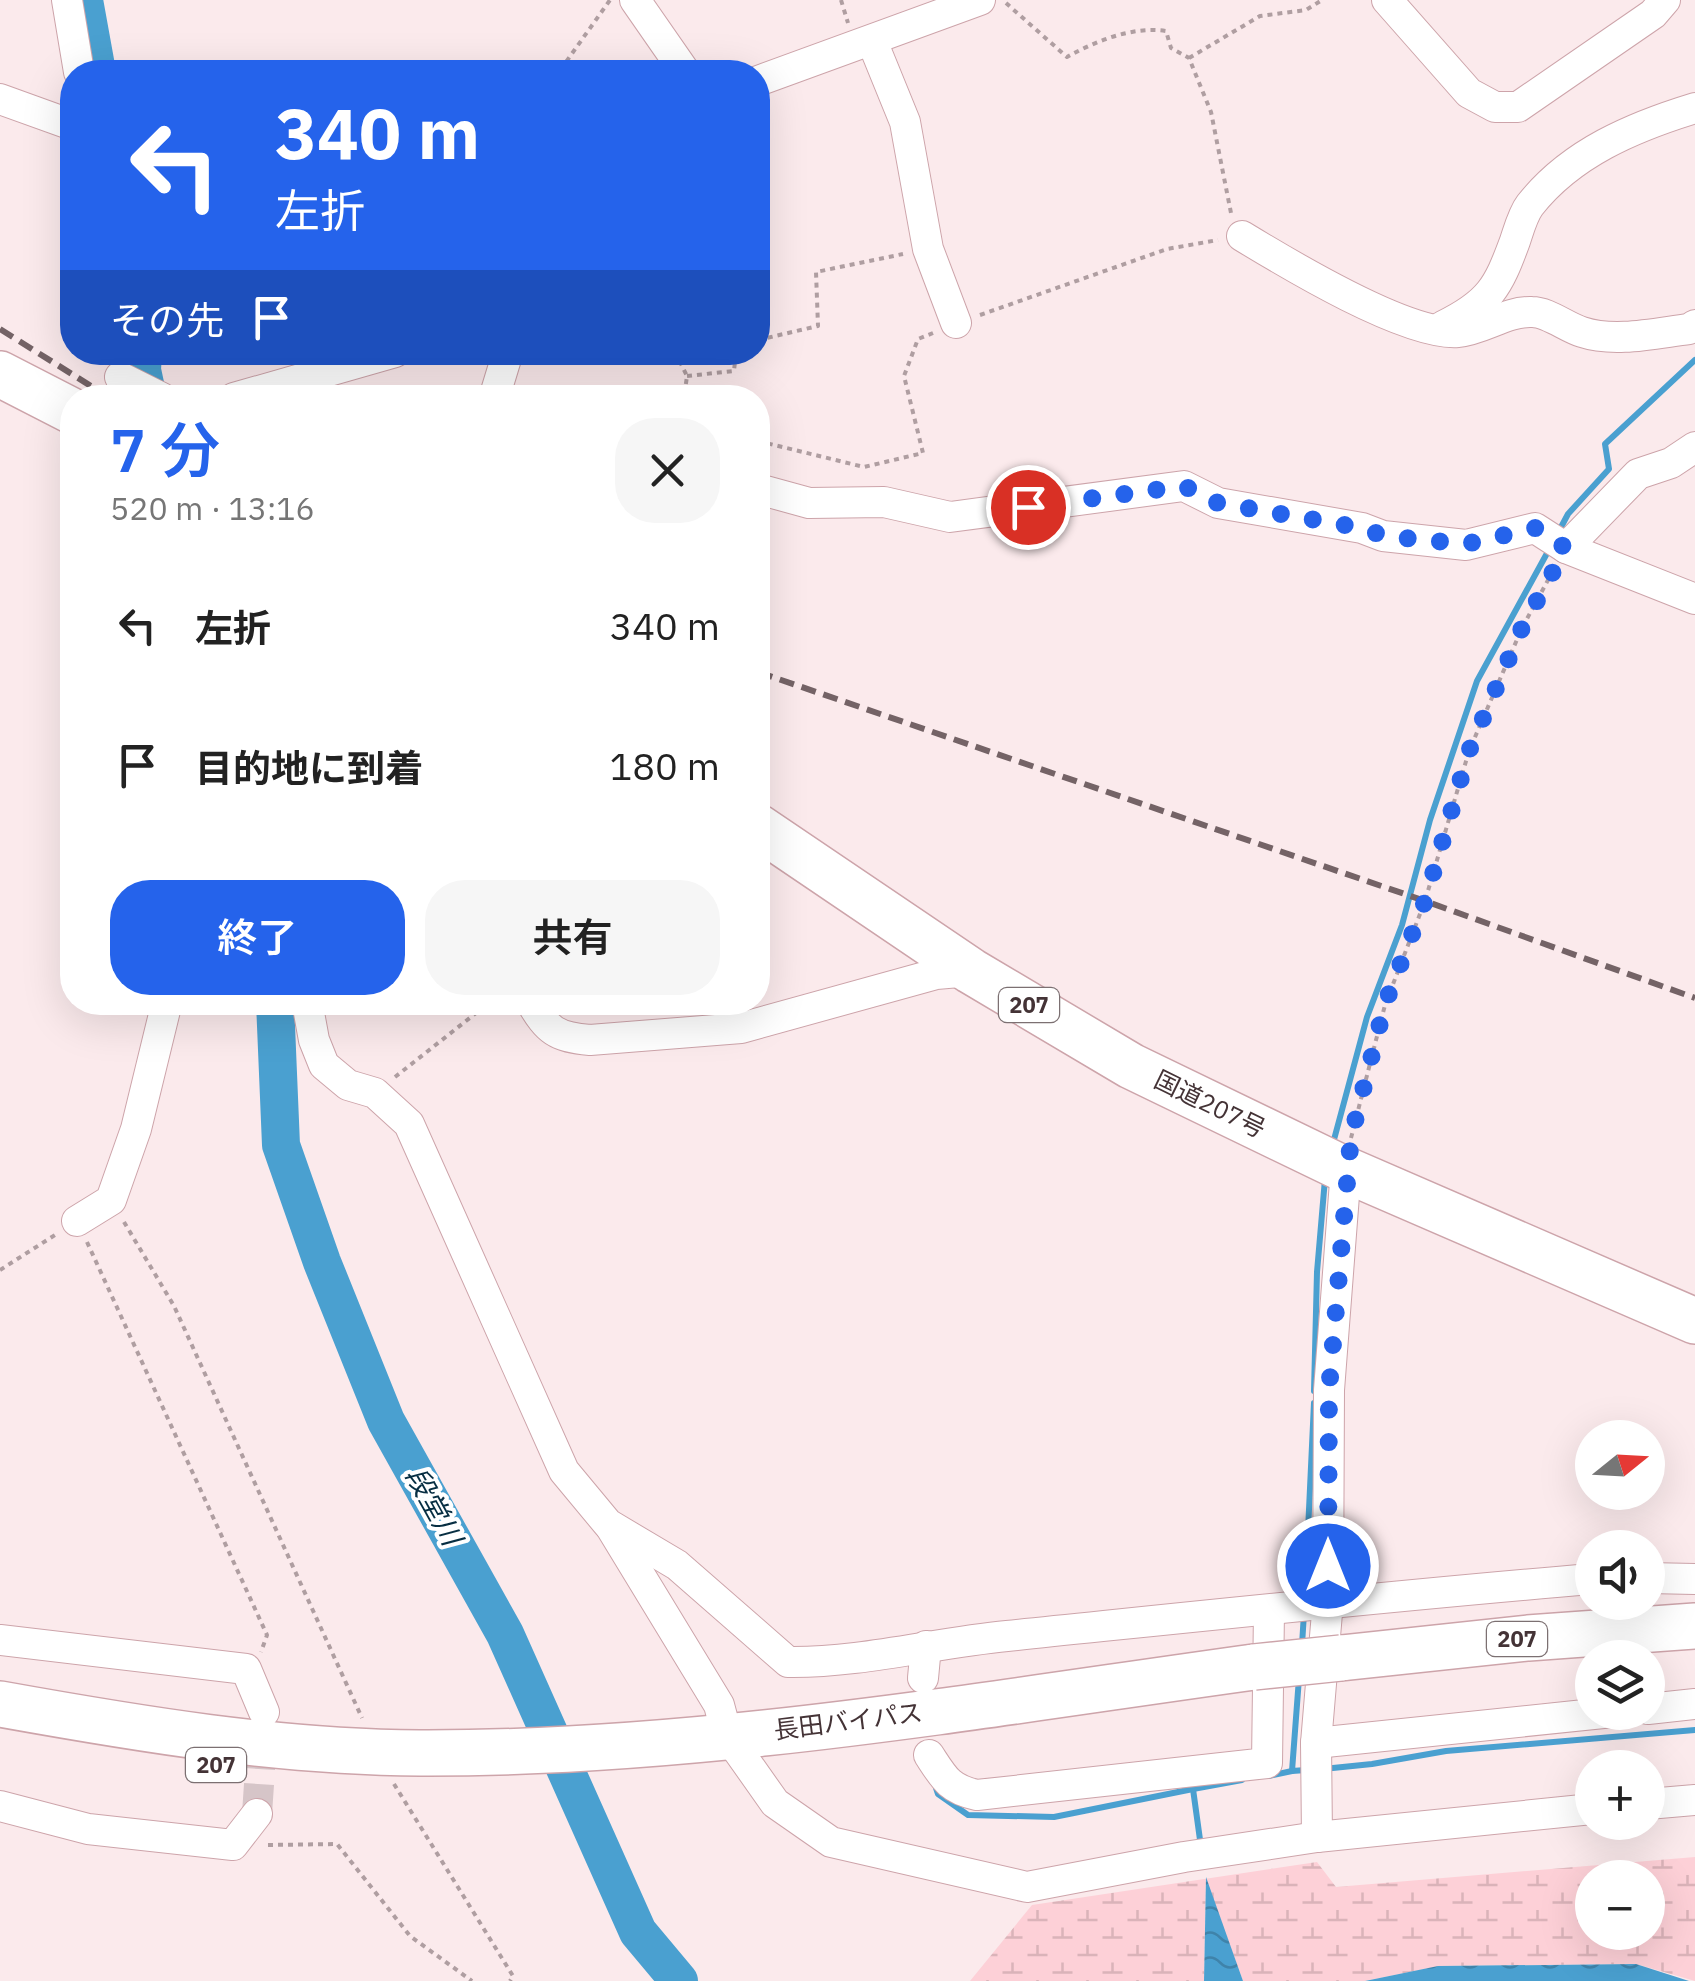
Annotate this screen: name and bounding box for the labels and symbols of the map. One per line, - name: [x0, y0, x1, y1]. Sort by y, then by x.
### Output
- pin: [986, 465, 1071, 550]
- road number: 207: [999, 988, 1059, 1022]
- street label: 国道207号: [1149, 1062, 1271, 1145]
- north arrow: [1575, 1420, 1665, 1510]
- water label: 段堂川: [398, 1460, 472, 1554]
- position arrow: [1276, 1514, 1380, 1618]
- road number: 207: [1487, 1622, 1547, 1656]
- street label: 長田バイパス: [772, 1695, 924, 1746]
- road number: 207: [186, 1748, 246, 1782]

